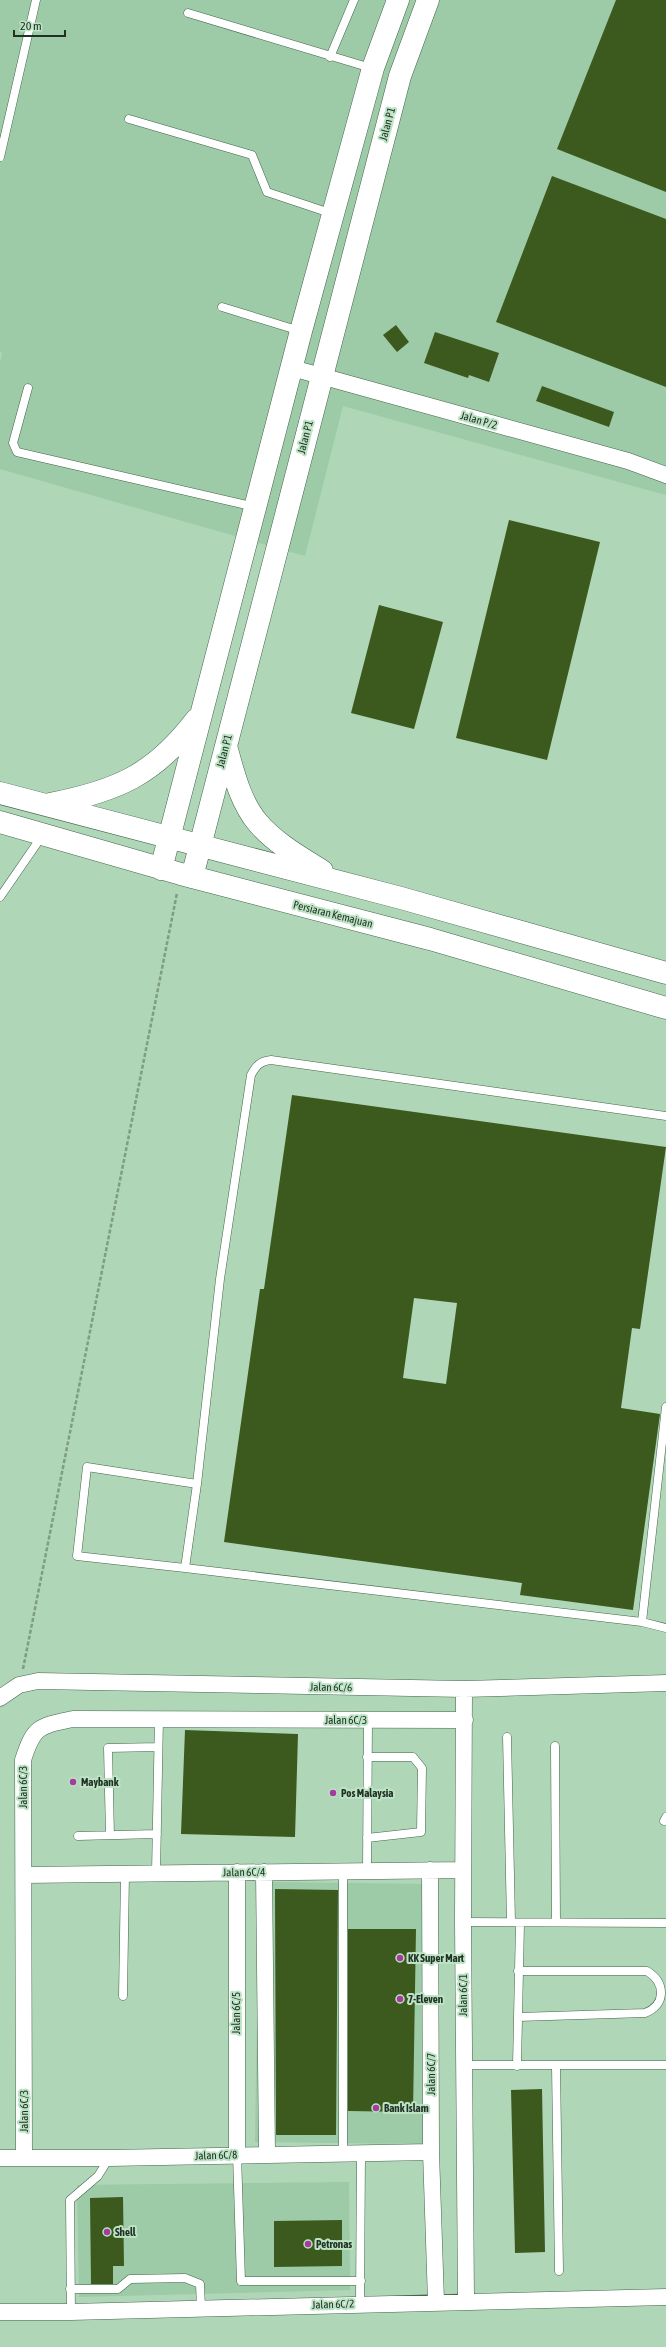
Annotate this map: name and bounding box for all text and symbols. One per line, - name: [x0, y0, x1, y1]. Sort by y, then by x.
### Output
- scale bar: [14, 12, 65, 38]
- text: 20 m: [20, 19, 42, 33]
- street label: Jalan P1: [377, 106, 397, 142]
- street label: Jalan P/2: [459, 409, 499, 431]
- street label: Jalan P1: [295, 419, 315, 455]
- street label: Jalan P1: [214, 733, 234, 769]
- street label: Persiaran Kemajuan: [292, 898, 374, 930]
- street label: Jalan 6C/6: [310, 1681, 352, 1693]
- street label: Jalan 6C/3: [325, 1714, 367, 1726]
- street label: Jalan 6C/3: [17, 1766, 29, 1808]
- place label: Maybank: [81, 1776, 119, 1788]
- marker: Maybank: [68, 1777, 78, 1787]
- place label: Pos Malaysia: [341, 1787, 393, 1799]
- marker: Pos Malaysia: [328, 1788, 338, 1798]
- street label: Jalan 6C/4: [223, 1866, 265, 1878]
- place label: KK Super Mart: [408, 1952, 465, 1964]
- marker: KK Super Mart: [395, 1953, 405, 1963]
- street label: Jalan 6C/1: [457, 1974, 469, 2016]
- street label: Jalan 6C/5: [230, 1992, 242, 2034]
- place label: 7-Eleven: [408, 1993, 443, 2005]
- marker: 7-Eleven: [395, 1994, 405, 2004]
- street label: Jalan 6C/7: [425, 2053, 437, 2095]
- street label: Jalan 6C/3: [18, 2090, 30, 2132]
- place label: Bank Islam: [384, 2102, 429, 2114]
- marker: Bank Islam: [371, 2103, 381, 2113]
- street label: Jalan 6C/8: [195, 2148, 237, 2162]
- place label: Shell: [115, 2226, 137, 2238]
- marker: Shell: [102, 2227, 112, 2237]
- place label: Petronas: [316, 2238, 352, 2250]
- marker: Petronas: [303, 2239, 313, 2249]
- street label: Jalan 6C/2: [312, 2297, 354, 2311]

